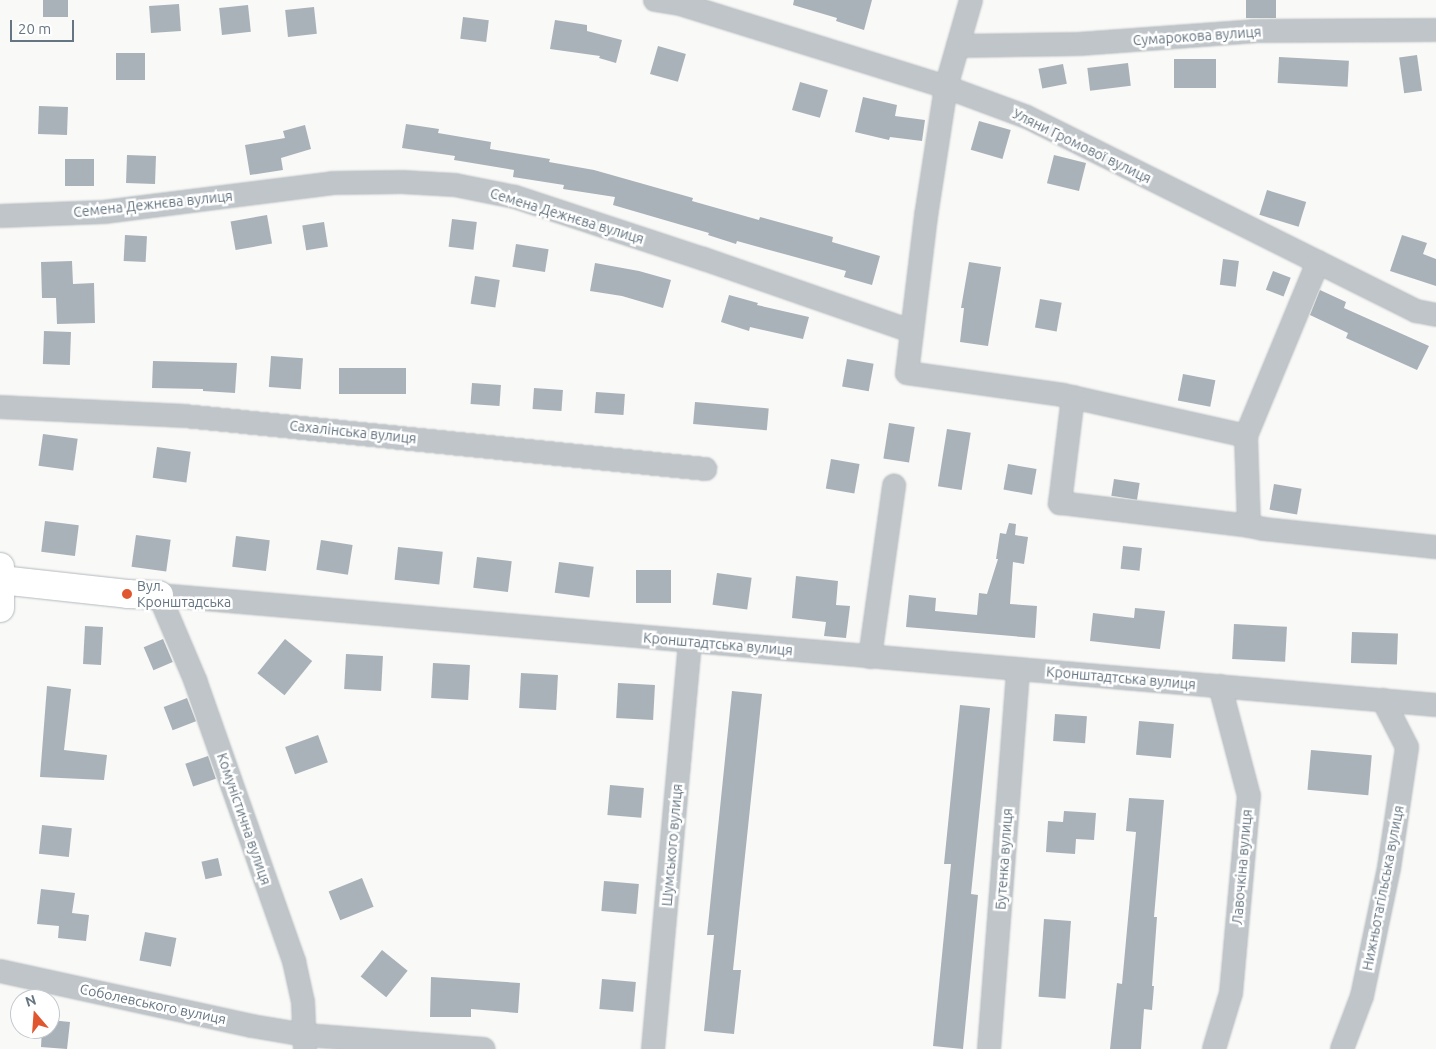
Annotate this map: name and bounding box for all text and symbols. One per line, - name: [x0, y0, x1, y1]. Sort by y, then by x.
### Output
- scale bar: [12, 10, 76, 42]
- text: 20 m: [18, 20, 51, 37]
- street label: Сумарокова вулиця: [1132, 23, 1262, 49]
- street label: Уляни Громової вулиця: [1010, 105, 1154, 187]
- street label: Семена Дежнєва вулиця: [488, 185, 646, 247]
- street label: Семена Дежнєва вулиця: [73, 187, 233, 221]
- street label: Сахалінська вулиця: [289, 417, 417, 447]
- place label: Вул. Кронштадська: [137, 578, 231, 610]
- marker: Вул. Кронштадська: [121, 588, 133, 600]
- street label: Кронштадтська вулиця: [643, 629, 793, 659]
- street label: Кронштадтська вулиця: [1046, 663, 1196, 693]
- street label: Комуністична вулиця: [214, 751, 274, 887]
- street label: Шумського вулиця: [658, 783, 686, 907]
- street label: Нижньотагільська вулиця: [1359, 804, 1407, 972]
- street label: Бутенка вулиця: [992, 808, 1016, 910]
- street label: Лавочкіна вулиця: [1229, 809, 1255, 925]
- street label: Соболевського вулиця: [78, 980, 228, 1028]
- north arrow: [10, 989, 60, 1039]
- text: N: [23, 991, 38, 1010]

